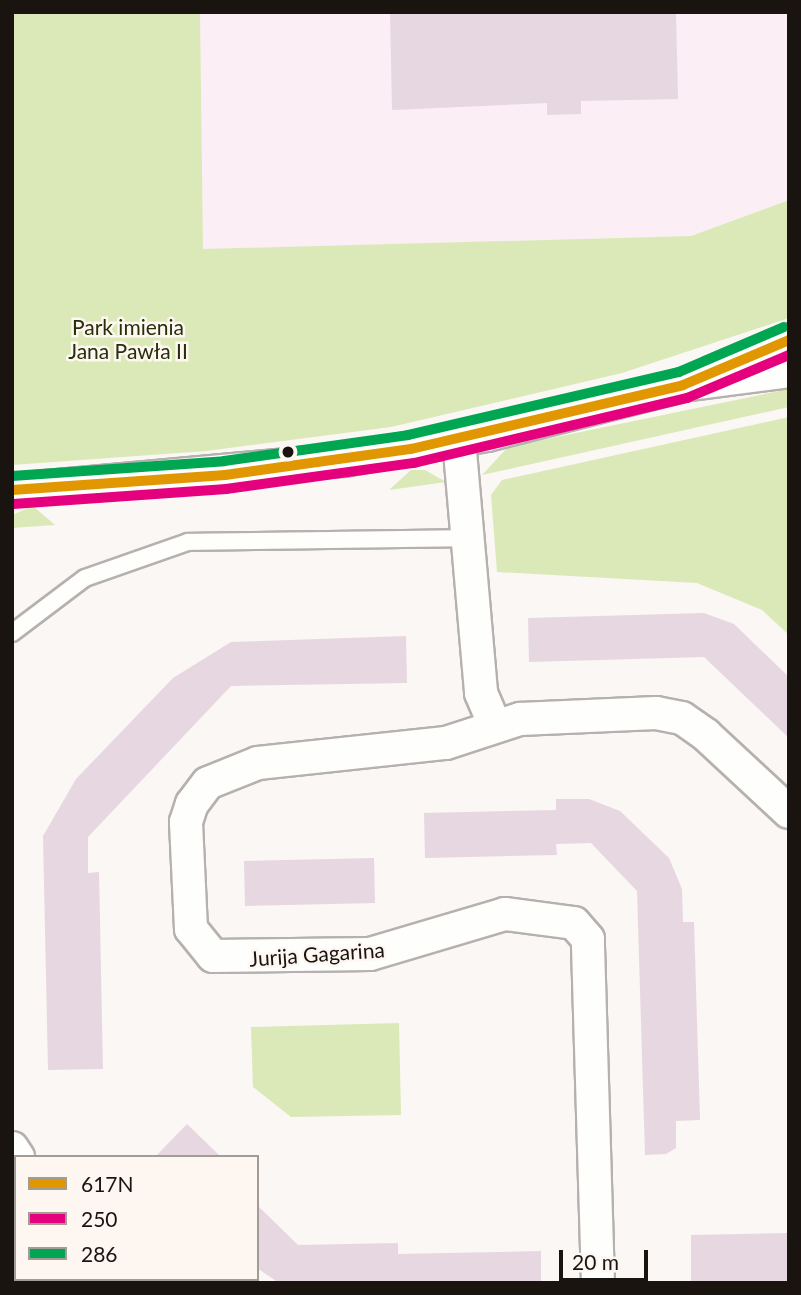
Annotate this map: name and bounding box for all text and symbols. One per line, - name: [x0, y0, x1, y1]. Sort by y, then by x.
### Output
- park label: Park imienia Jana Pawła II: [68, 314, 188, 364]
- unlabelled marker: [281, 445, 295, 459]
- street label: Jurija Gagarina: [248, 937, 386, 971]
- legend: [14, 1155, 259, 1281]
- text: 617N: [81, 1171, 134, 1196]
- text: 250: [81, 1206, 118, 1231]
- scale bar: [563, 1236, 652, 1280]
- text: 286: [81, 1241, 118, 1266]
- text: 20 m: [572, 1249, 619, 1274]

